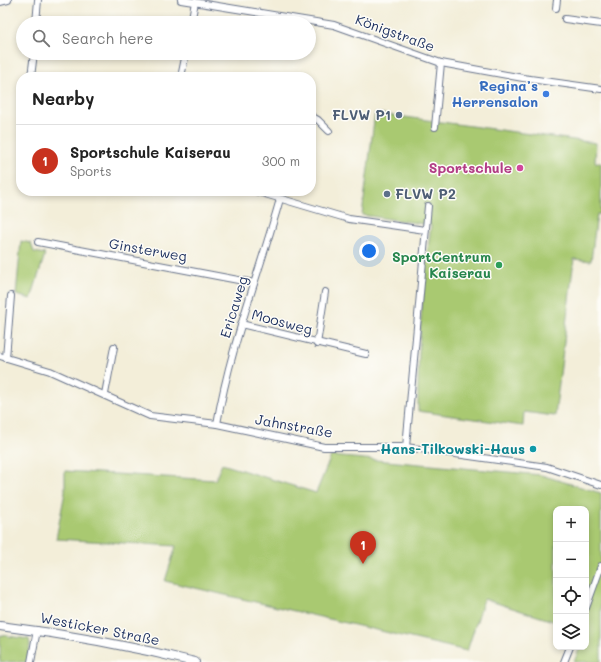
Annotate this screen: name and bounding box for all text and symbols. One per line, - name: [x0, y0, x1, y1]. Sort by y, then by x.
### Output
- street label: Königstraße: [353, 9, 438, 56]
- search box: [16, 16, 316, 60]
- icon: search: [30, 27, 52, 49]
- text: Search here: [62, 28, 153, 48]
- place label: Regina’s Herrensalon: [451, 76, 538, 111]
- text: Nearby: [32, 87, 94, 109]
- marker: Regina’s Herrensalon: [541, 89, 551, 99]
- place label: FLVW P1: [332, 105, 391, 124]
- marker: FLVW P1: [394, 110, 404, 120]
- text: Sportschule Kaiserau: [70, 142, 231, 162]
- text: 1: [42, 152, 48, 169]
- text: 300 m: [262, 152, 300, 169]
- place label: Sportschule: [429, 158, 512, 177]
- text: Sports: [70, 162, 112, 179]
- marker: Sportschule: [515, 163, 525, 173]
- place label: FLVW P2: [395, 184, 456, 203]
- marker: FLVW P2: [382, 189, 392, 199]
- street label: Ginsterweg: [108, 233, 189, 266]
- your location: [359, 241, 379, 261]
- place label: SportCentrum Kaiserau: [392, 247, 491, 282]
- marker: SportCentrum Kaiserau: [494, 260, 504, 270]
- street label: Ericaweg: [215, 273, 252, 340]
- street label: Moosweg: [250, 304, 315, 339]
- street label: Jahnstraße: [254, 409, 334, 442]
- place label: Hans-Tilkowski-Haus: [380, 439, 525, 458]
- marker: Hans-Tilkowski-Haus: [528, 444, 538, 454]
- map controls: [553, 506, 589, 650]
- button: +: [553, 506, 589, 542]
- pin: 1: [350, 531, 376, 564]
- button: −: [553, 542, 589, 578]
- button: locate: [553, 578, 589, 614]
- street label: Westicker Straße: [39, 608, 161, 649]
- button: layers: [553, 614, 589, 650]

